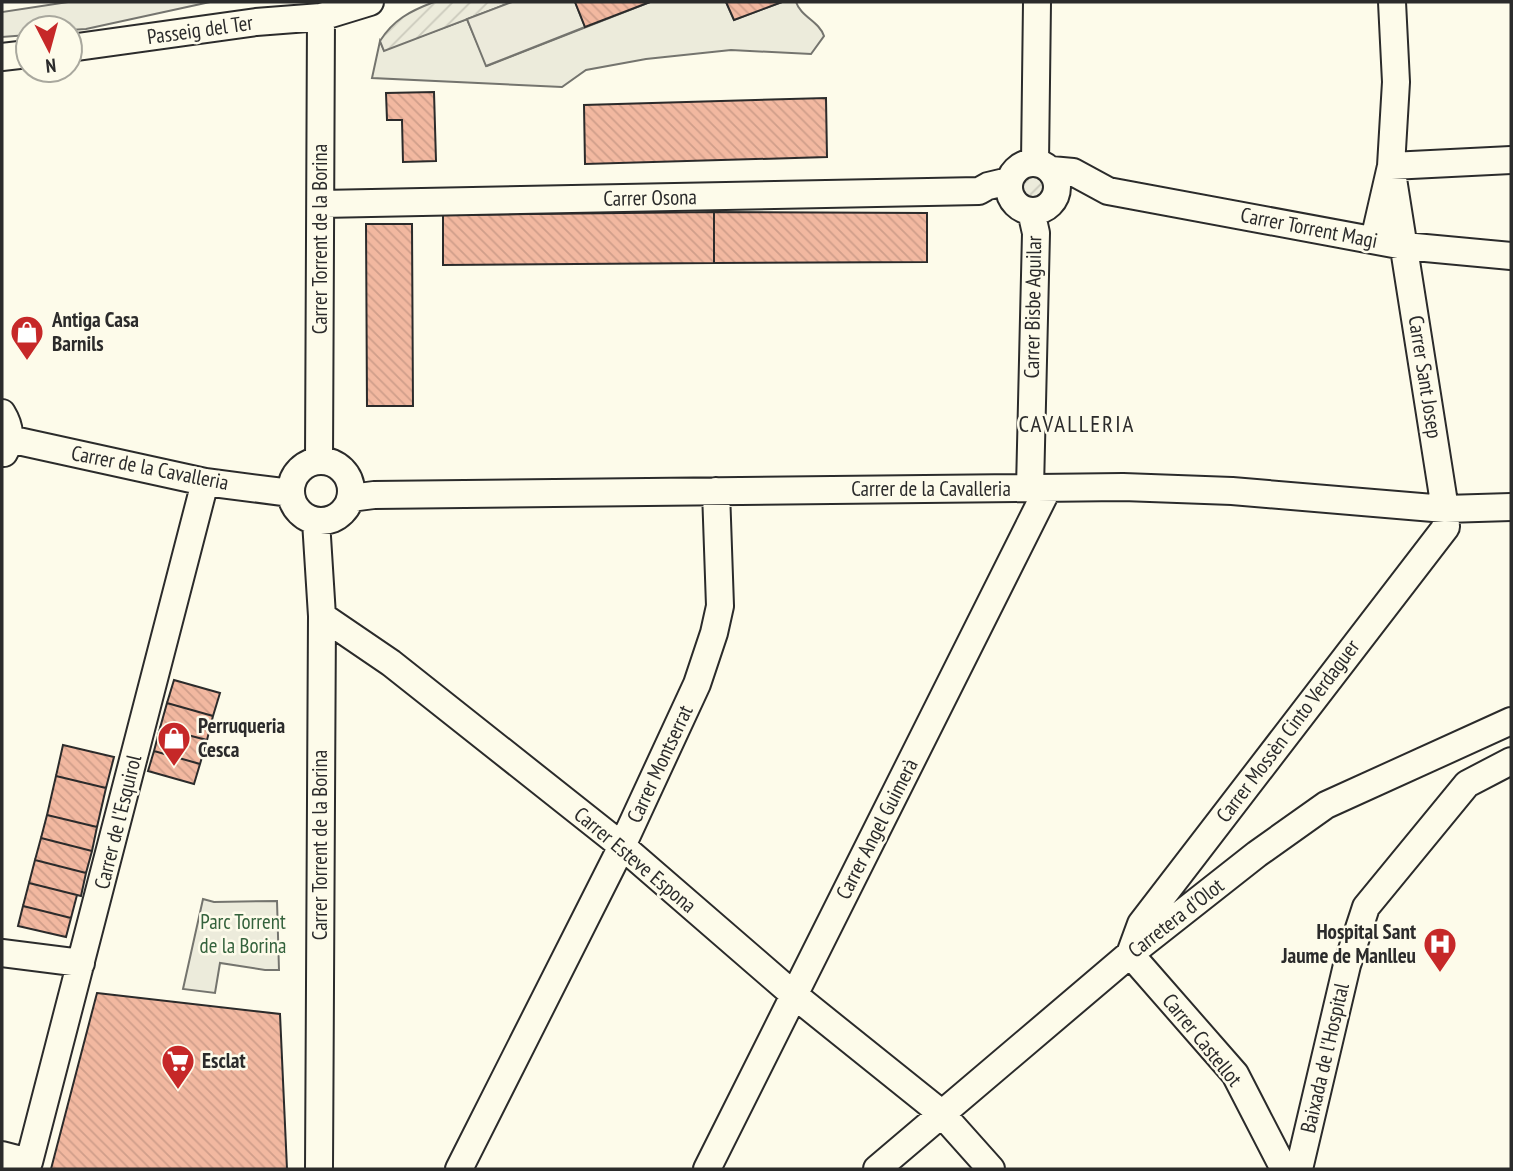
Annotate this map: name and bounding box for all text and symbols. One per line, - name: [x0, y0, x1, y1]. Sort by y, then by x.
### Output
- street label: Passeig del Ter: [145, 9, 255, 50]
- north arrow: [14, 14, 84, 84]
- text: N: [44, 53, 57, 78]
- street label: Carrer Torrent de la Borina: [306, 144, 333, 334]
- street label: Carrer Osona: [603, 183, 697, 212]
- street label: Carrer Torrent Magi: [1238, 201, 1380, 254]
- street label: Carrer Bisbe Aguilar: [1018, 235, 1047, 379]
- place label: Antiga Casa Barnils: [51, 306, 139, 357]
- shop icon: Antiga Casa Barnils: [8, 313, 46, 362]
- street label: Carrer Sant Josep: [1402, 314, 1449, 440]
- district label: CAVALLERIA: [1019, 409, 1135, 438]
- street label: Carrer de la Cavalleria: [69, 439, 231, 496]
- street label: Carrer de la Cavalleria: [851, 475, 1011, 502]
- street label: Carrer Mossèn Cinto Verdaguer: [1210, 634, 1365, 828]
- street label: Carrer Montserrat: [620, 700, 699, 827]
- place label: Perruqueria Cesca: [198, 712, 286, 763]
- shop icon: Perruqueria Cesca: [155, 719, 193, 768]
- street label: Carrer Torrent de la Borina: [306, 750, 333, 940]
- street label: Carrer de l'Esquirol: [88, 752, 147, 892]
- street label: Carrer Angel Guimerà: [829, 754, 924, 904]
- street label: Carrer Esteve Espona: [569, 801, 702, 919]
- street label: Carretera d'Olot: [1122, 872, 1229, 963]
- park label: Parc Torrent de la Borina: [200, 908, 286, 959]
- place label: Hospital Sant Jaume de Manlleu: [1280, 918, 1416, 969]
- hospital icon: Hospital Sant Jaume de Manlleu: [1421, 925, 1459, 974]
- street label: Baixada de l'Hospital: [1294, 980, 1355, 1135]
- street label: Carrer Castellot: [1157, 988, 1248, 1092]
- supermarket icon: Esclat: [159, 1042, 197, 1091]
- place label: Esclat: [202, 1047, 246, 1074]

